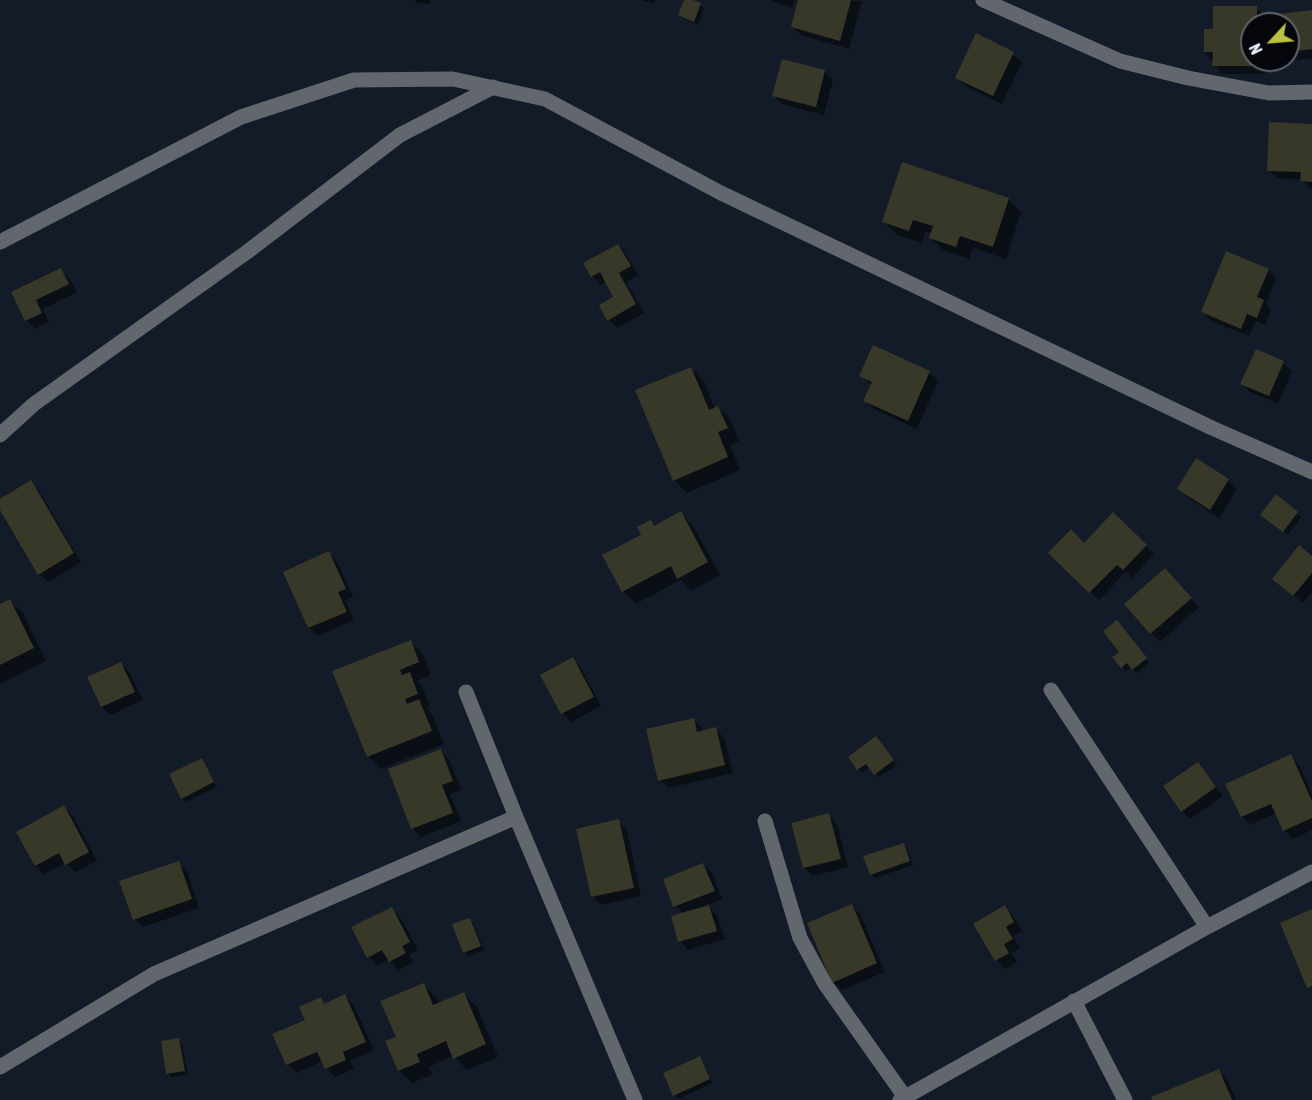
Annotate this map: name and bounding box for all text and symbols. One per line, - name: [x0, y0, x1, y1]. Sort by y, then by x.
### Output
- north arrow: [1240, 12, 1300, 72]
- text: N: [1245, 41, 1266, 57]

